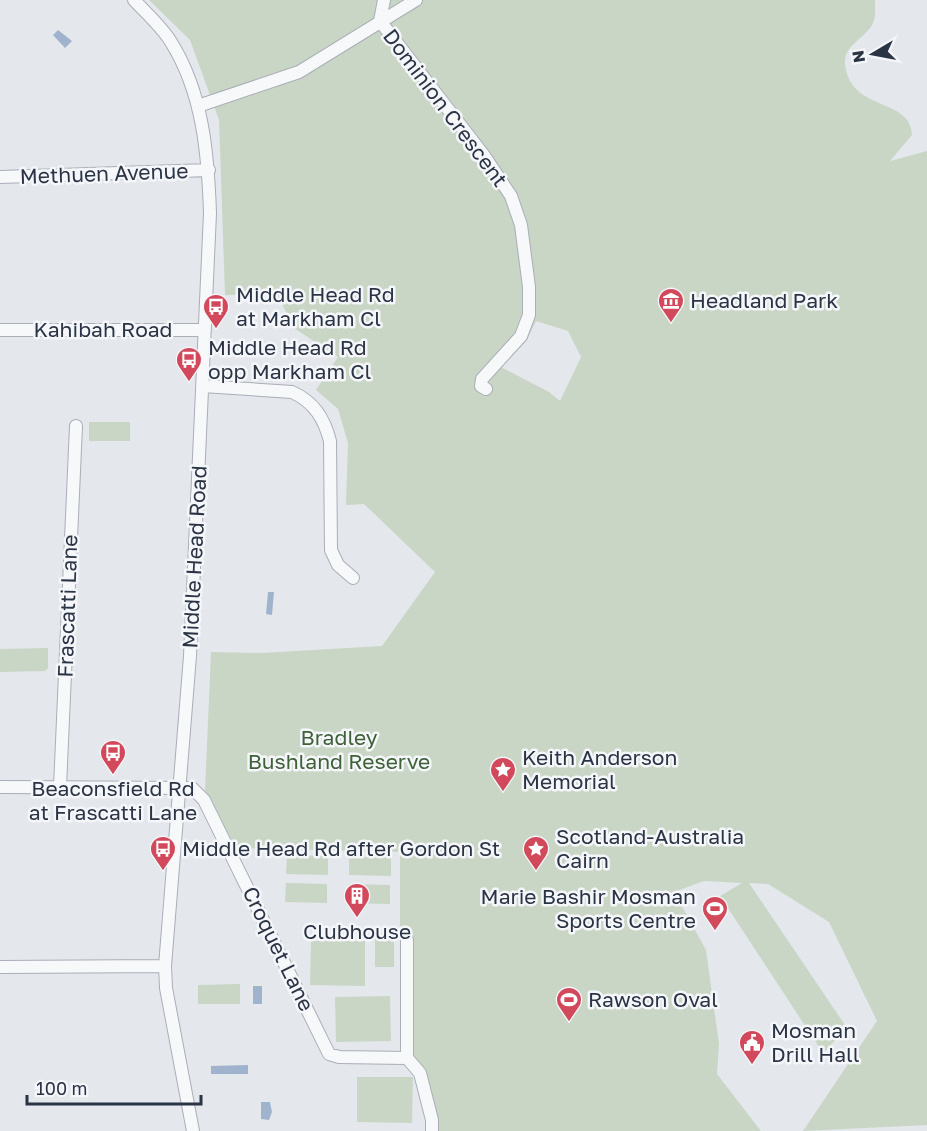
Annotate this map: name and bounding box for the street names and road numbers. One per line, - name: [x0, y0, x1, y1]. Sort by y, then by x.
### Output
- street label: Dominion Crescent: [378, 23, 514, 192]
- street label: Methuen Avenue: [19, 157, 189, 189]
- street label: Kahibah Road: [33, 316, 173, 342]
- street label: Middle Head Road: [176, 465, 212, 649]
- street label: Frascatti Lane: [52, 534, 82, 678]
- street label: Croquet Lane: [238, 882, 320, 1015]

